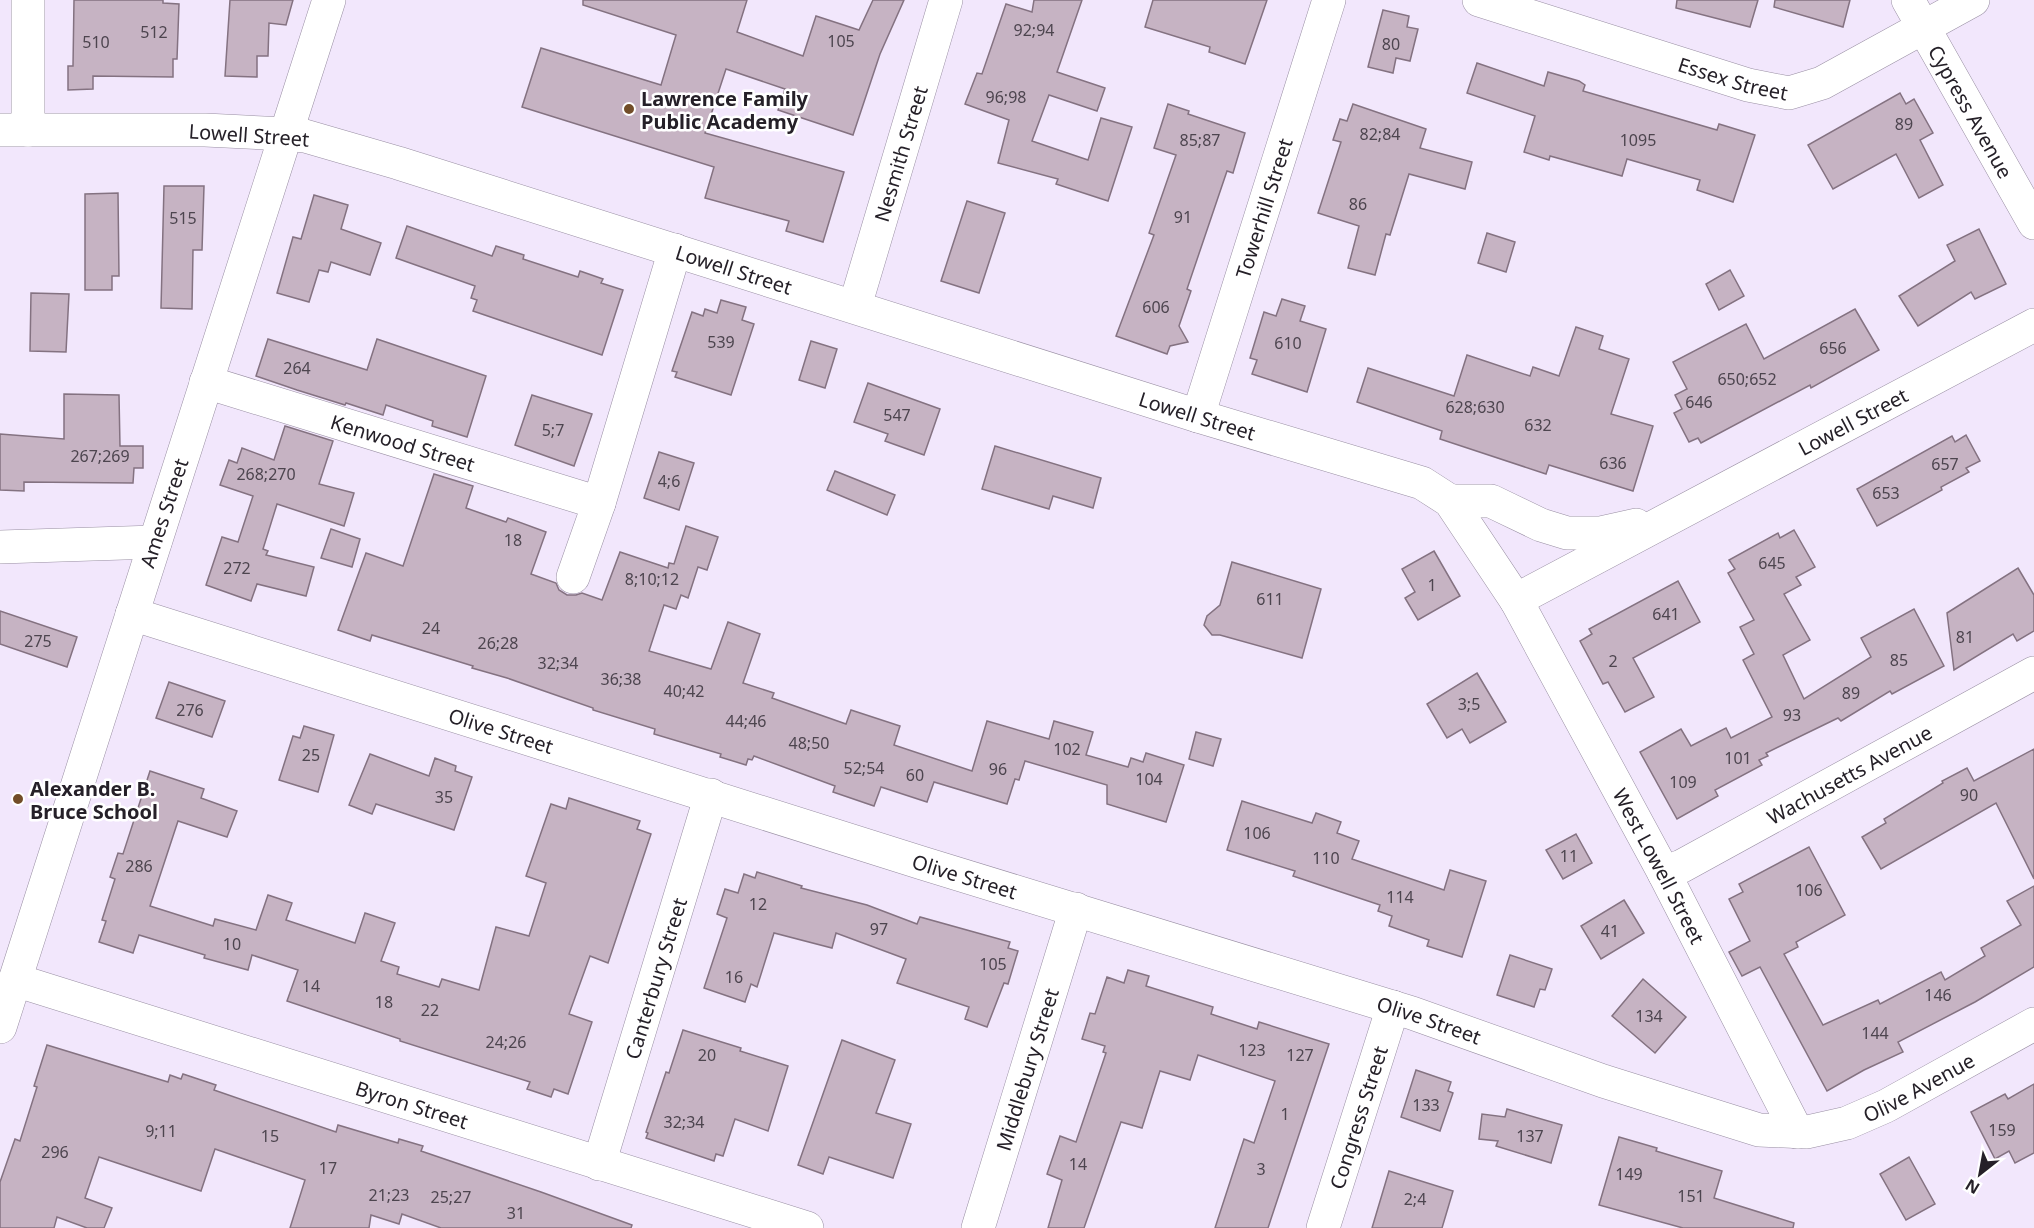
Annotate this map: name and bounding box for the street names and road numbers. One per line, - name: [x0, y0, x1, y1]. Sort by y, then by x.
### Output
- street label: Cypress Avenue: [1923, 40, 2019, 183]
- street label: Essex Street: [1675, 50, 1790, 106]
- street label: Nesmith Street: [867, 82, 933, 225]
- street label: Lowell Street: [188, 117, 310, 153]
- street label: Towerhill Street: [1229, 135, 1298, 282]
- street label: Lowell Street: [672, 238, 796, 300]
- street label: Lowell Street: [1793, 381, 1912, 461]
- street label: Lowell Street: [1136, 385, 1259, 446]
- street label: Kenwood Street: [328, 408, 478, 478]
- street label: Ames Street: [134, 455, 194, 571]
- street label: Olive Street: [445, 701, 557, 760]
- street label: Wachusetts Avenue: [1762, 718, 1936, 830]
- street label: West Lowell Street: [1607, 783, 1711, 948]
- street label: Olive Street: [909, 847, 1021, 905]
- street label: Canterbury Street: [618, 894, 693, 1062]
- street label: Middlebury Street: [989, 985, 1064, 1154]
- street label: Olive Street: [1374, 990, 1485, 1050]
- street label: Congress Street: [1323, 1042, 1393, 1192]
- street label: Olive Avenue: [1859, 1046, 1979, 1128]
- street label: Byron Street: [352, 1074, 472, 1135]

